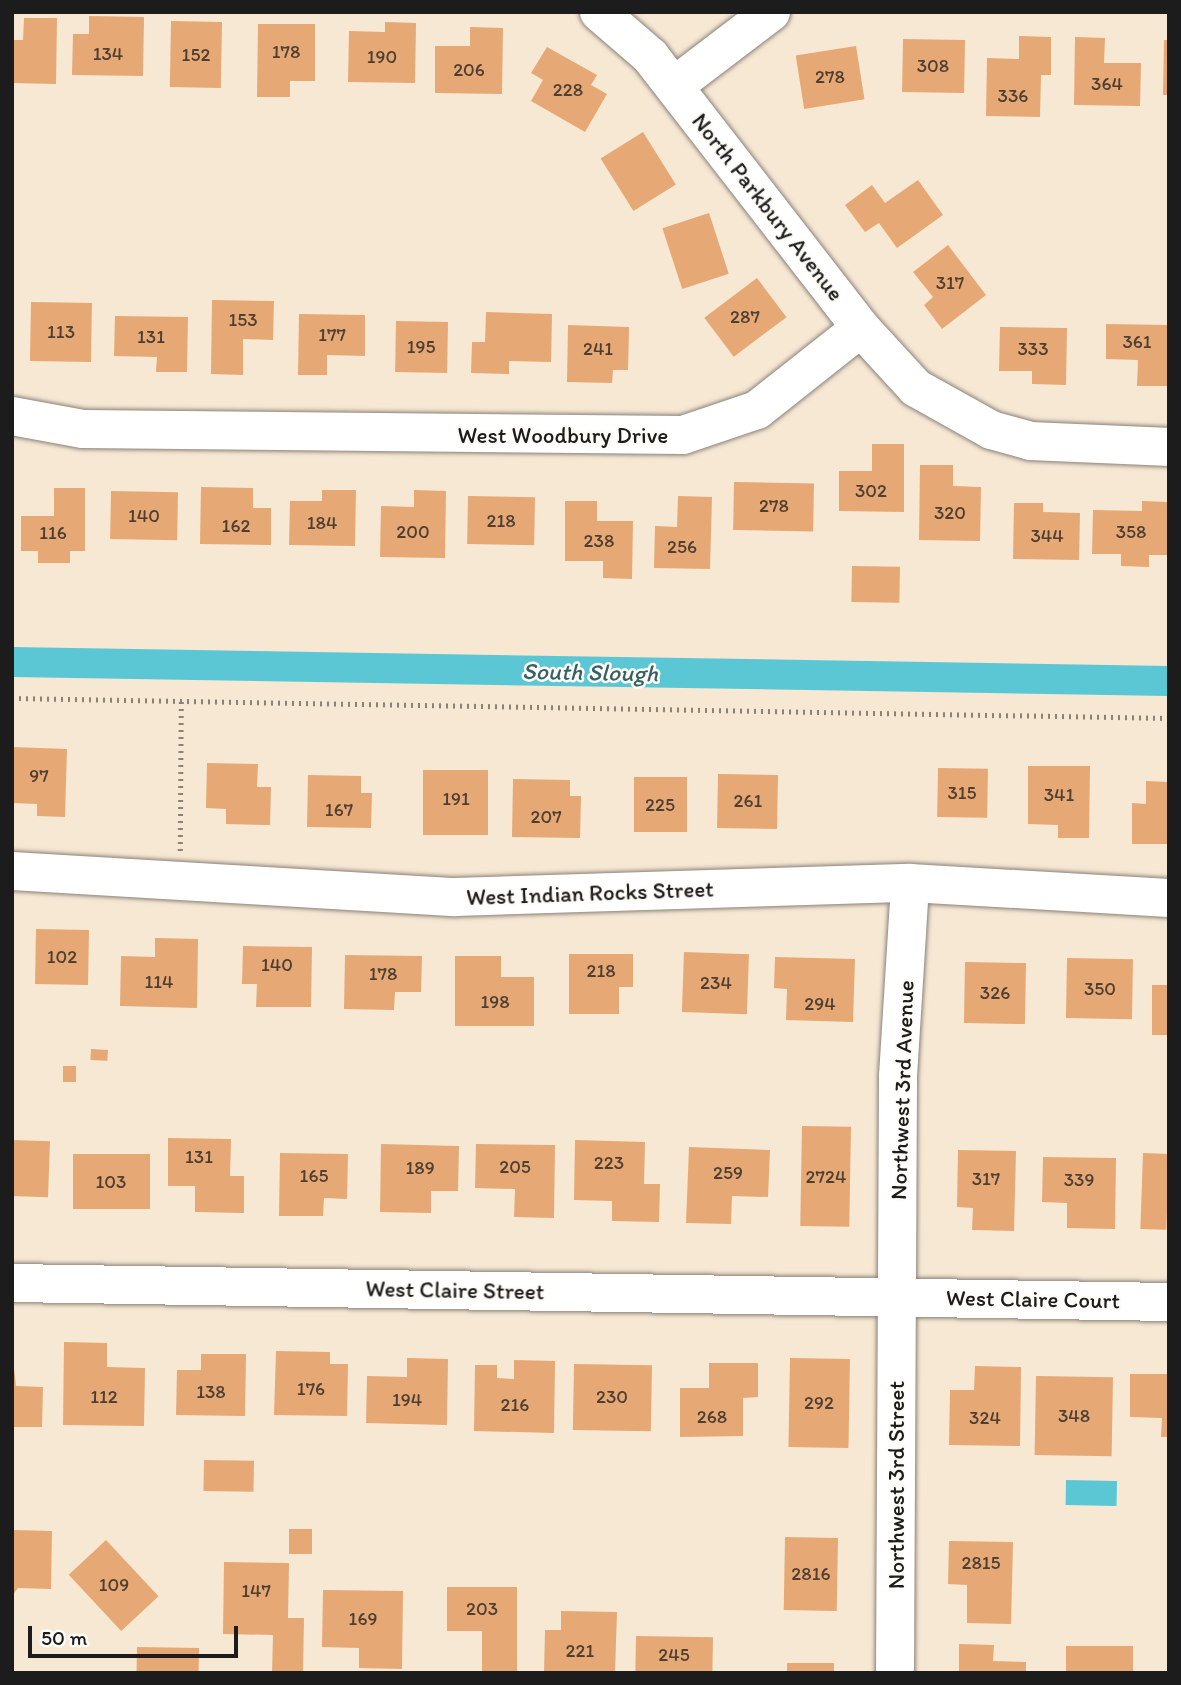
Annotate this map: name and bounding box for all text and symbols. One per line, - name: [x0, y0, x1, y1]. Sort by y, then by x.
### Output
- house number: 178: [272, 41, 300, 63]
- house number: 134: [93, 43, 123, 65]
- house number: 152: [182, 44, 210, 66]
- house number: 190: [367, 46, 397, 68]
- house number: 308: [917, 55, 949, 77]
- house number: 206: [453, 59, 485, 81]
- house number: 278: [815, 66, 845, 88]
- house number: 364: [1091, 73, 1123, 95]
- house number: 228: [553, 79, 583, 101]
- house number: 336: [998, 85, 1028, 107]
- street label: North Parkbury Avenue: [687, 108, 849, 306]
- house number: 317: [936, 272, 964, 294]
- house number: 287: [730, 306, 760, 328]
- house number: 153: [228, 309, 258, 331]
- house number: 113: [47, 321, 75, 343]
- house number: 177: [318, 324, 346, 346]
- house number: 131: [137, 326, 165, 348]
- house number: 361: [1122, 331, 1152, 353]
- house number: 195: [407, 336, 435, 358]
- house number: 241: [583, 338, 613, 360]
- house number: 333: [1017, 338, 1049, 360]
- street label: West Woodbury Drive: [458, 421, 668, 449]
- house number: 302: [855, 480, 887, 502]
- house number: 278: [759, 495, 789, 517]
- house number: 320: [934, 502, 966, 524]
- house number: 140: [128, 505, 160, 527]
- house number: 218: [486, 510, 516, 532]
- house number: 184: [307, 512, 337, 534]
- house number: 162: [222, 515, 250, 537]
- house number: 200: [396, 521, 430, 543]
- house number: 358: [1116, 521, 1146, 543]
- house number: 116: [39, 522, 67, 544]
- house number: 344: [1030, 525, 1064, 547]
- house number: 238: [584, 530, 614, 552]
- house number: 256: [667, 536, 697, 558]
- water label: South Slough: [522, 656, 658, 688]
- house number: 97: [29, 765, 49, 787]
- house number: 315: [947, 782, 977, 804]
- house number: 341: [1044, 784, 1074, 806]
- house number: 191: [442, 788, 470, 810]
- house number: 261: [734, 790, 762, 812]
- house number: 225: [645, 794, 675, 816]
- house number: 167: [325, 799, 353, 821]
- house number: 207: [530, 806, 562, 828]
- street label: West Indian Rocks Street: [466, 875, 714, 911]
- house number: 102: [47, 946, 77, 968]
- house number: 140: [261, 954, 293, 976]
- house number: 218: [586, 960, 616, 982]
- house number: 178: [369, 963, 397, 985]
- house number: 114: [144, 971, 174, 993]
- house number: 234: [700, 972, 732, 994]
- house number: 350: [1084, 978, 1116, 1000]
- street label: Northwest 3rd Avenue: [884, 980, 920, 1200]
- house number: 326: [980, 982, 1010, 1004]
- house number: 198: [480, 991, 510, 1013]
- house number: 294: [804, 993, 836, 1015]
- house number: 131: [185, 1146, 213, 1168]
- house number: 223: [594, 1152, 624, 1174]
- house number: 205: [499, 1156, 531, 1178]
- house number: 189: [405, 1157, 435, 1179]
- house number: 259: [713, 1162, 743, 1184]
- house number: 165: [300, 1165, 328, 1187]
- house number: 2724: [806, 1166, 846, 1188]
- house number: 317: [972, 1168, 1000, 1190]
- house number: 339: [1064, 1169, 1094, 1191]
- house number: 103: [96, 1171, 126, 1193]
- street label: West Claire Street: [365, 1275, 545, 1305]
- street label: West Claire Court: [945, 1284, 1121, 1314]
- house number: 176: [297, 1378, 325, 1400]
- house number: 138: [196, 1381, 226, 1403]
- street label: Northwest 3rd Street: [882, 1381, 910, 1589]
- house number: 112: [90, 1386, 118, 1408]
- house number: 230: [596, 1386, 628, 1408]
- house number: 194: [392, 1389, 422, 1411]
- house number: 292: [804, 1392, 834, 1414]
- house number: 216: [501, 1394, 529, 1416]
- house number: 348: [1058, 1405, 1090, 1427]
- house number: 268: [697, 1406, 727, 1428]
- house number: 324: [969, 1407, 1001, 1429]
- house number: 2815: [961, 1552, 1001, 1574]
- house number: 2816: [791, 1563, 831, 1585]
- house number: 109: [99, 1574, 129, 1596]
- house number: 147: [241, 1580, 271, 1602]
- house number: 203: [466, 1598, 498, 1620]
- house number: 169: [349, 1608, 377, 1630]
- scale bar: [32, 1612, 242, 1656]
- text: 50 m: [41, 1625, 87, 1650]
- house number: 221: [566, 1640, 594, 1662]
- house number: 245: [658, 1644, 690, 1666]

